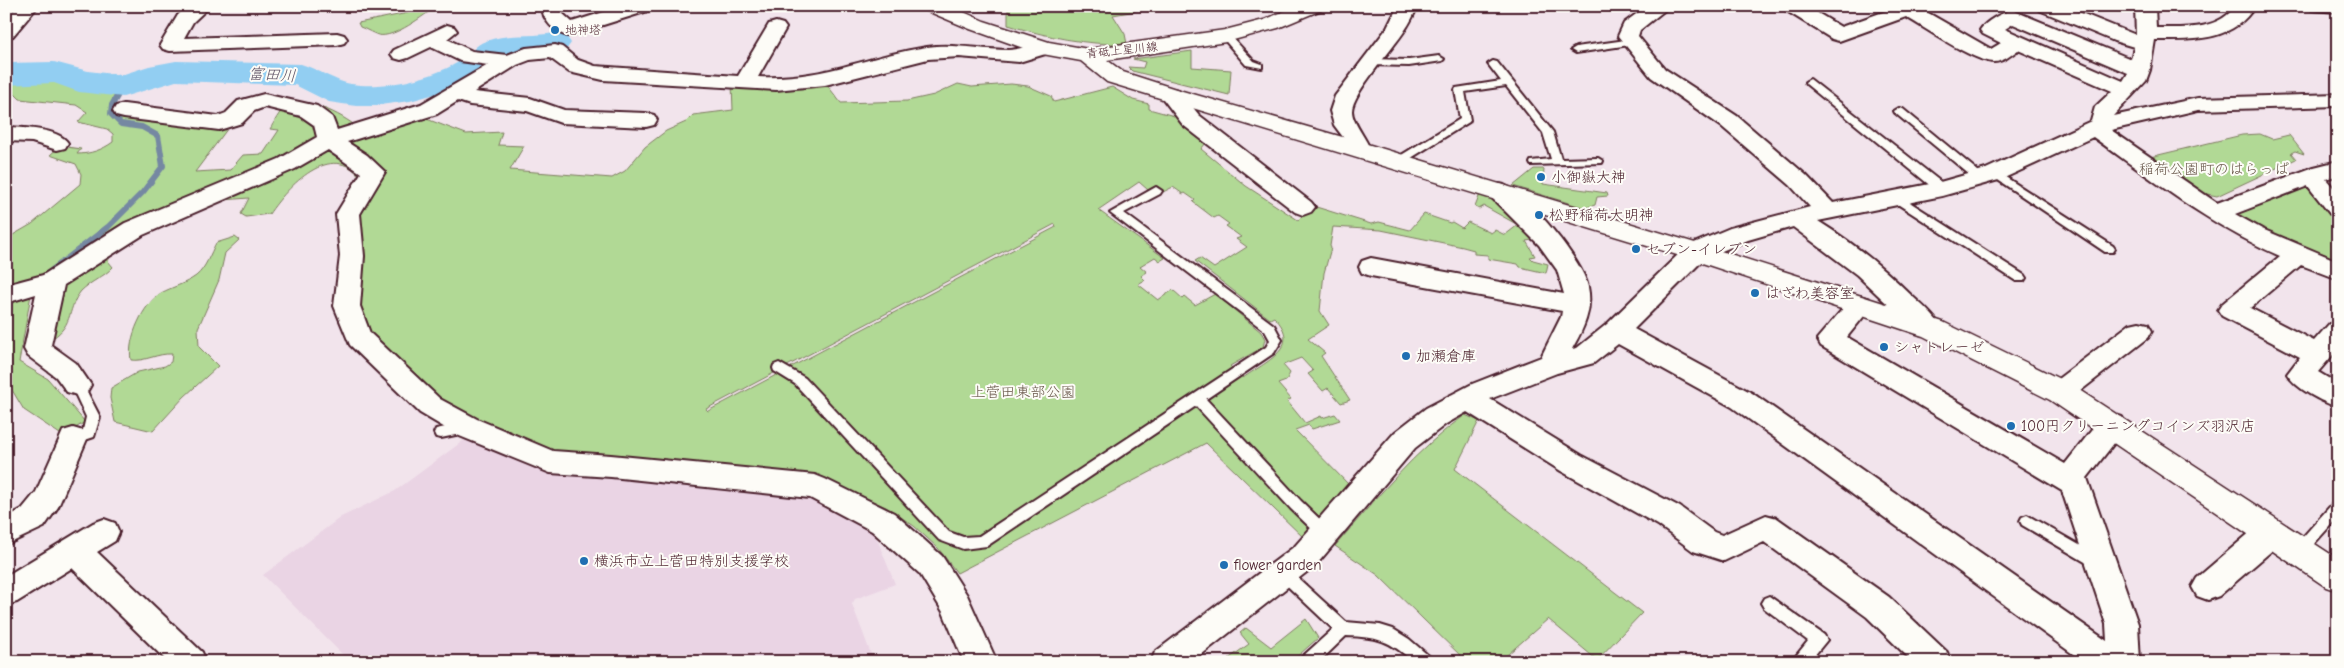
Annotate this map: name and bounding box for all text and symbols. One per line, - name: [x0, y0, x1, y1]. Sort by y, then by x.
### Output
- place label: 地神塔: [565, 23, 601, 37]
- marker: 地神塔: [549, 24, 561, 36]
- street label: 青砥上星川線: [1085, 39, 1159, 61]
- water label: 富田川: [248, 65, 296, 85]
- park label: 稲荷公園町のはらっぱ: [2139, 160, 2289, 178]
- place label: 小御嶽大神: [1551, 168, 1626, 186]
- marker: 小御嶽大神: [1535, 171, 1547, 183]
- place label: 松野稲荷大明神: [1549, 206, 1654, 224]
- marker: 松野稲荷大明神: [1533, 209, 1545, 221]
- place label: セブン-イレブン: [1646, 240, 1757, 258]
- marker: セブン-イレブン: [1630, 243, 1642, 255]
- place label: はざわ美容室: [1765, 284, 1854, 302]
- marker: はざわ美容室: [1749, 287, 1761, 299]
- place label: シャトレーゼ: [1894, 338, 1985, 356]
- marker: シャトレーゼ: [1878, 341, 1890, 353]
- place label: 加瀬倉庫: [1416, 347, 1476, 365]
- marker: 加瀬倉庫: [1400, 350, 1412, 362]
- park label: 上菅田東部公園: [970, 383, 1076, 401]
- place label: 100円クリーニングコインズ羽沢店: [2021, 417, 2255, 435]
- marker: 100円クリーニングコインズ羽沢店: [2005, 420, 2017, 432]
- place label: 横浜市立上菅田特別支援学校: [594, 552, 789, 570]
- marker: 横浜市立上菅田特別支援学校: [578, 555, 590, 567]
- place label: flower garden: [1233, 556, 1321, 574]
- marker: flower garden: [1218, 559, 1230, 571]

